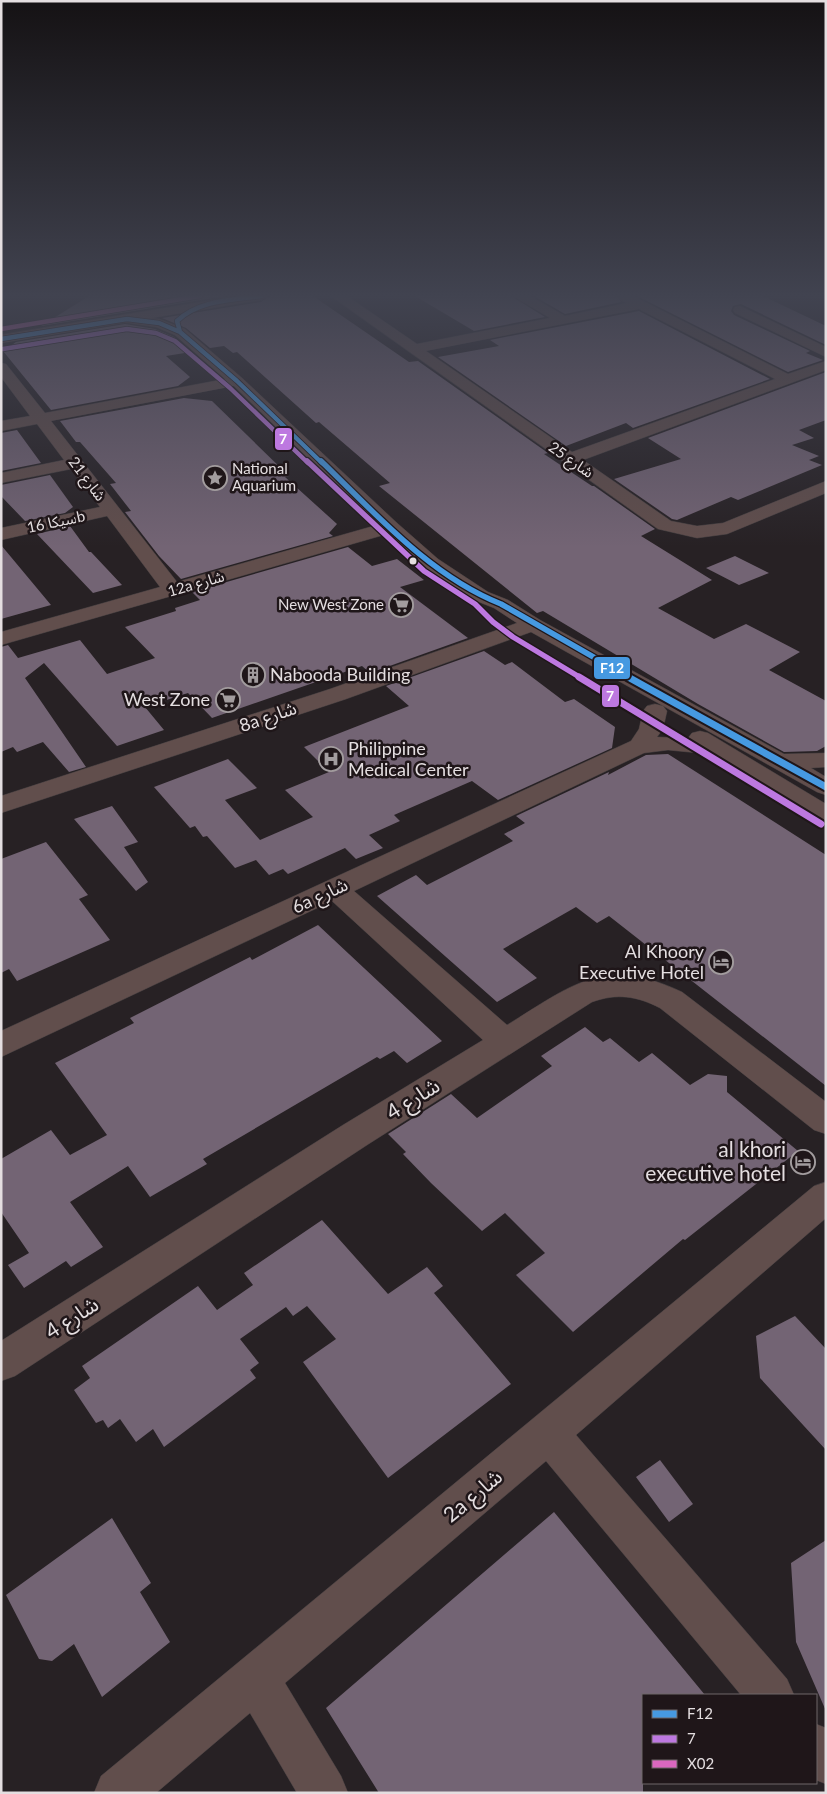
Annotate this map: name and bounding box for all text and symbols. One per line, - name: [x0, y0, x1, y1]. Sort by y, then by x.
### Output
- line badge: 7: [274, 427, 293, 451]
- text: 7: [279, 430, 287, 447]
- street label: شارع 25: [543, 437, 598, 484]
- street label: شارع 21: [62, 453, 110, 507]
- place label: National Aquarium: [232, 459, 296, 494]
- place icon: National Aquarium: [202, 465, 228, 491]
- street label: سيكا 16b: [25, 506, 87, 536]
- unlabelled marker: [408, 556, 418, 566]
- street label: 12a شارع: [165, 566, 227, 604]
- supermarket icon: New West Zone: [388, 592, 414, 618]
- place label: New West Zone: [278, 595, 384, 613]
- line badge: F12: [593, 656, 631, 680]
- text: F12: [600, 659, 624, 676]
- building icon: Nabooda Building: [240, 662, 266, 688]
- place label: Nabooda Building: [270, 663, 410, 685]
- line badge: 7: [601, 684, 620, 708]
- supermarket icon: West Zone: [215, 687, 241, 713]
- text: 7: [606, 687, 614, 704]
- place label: West Zone: [124, 688, 210, 710]
- street label: 8a شارع: [236, 696, 300, 740]
- place label: Philippine Medical Center: [348, 737, 469, 780]
- hospital icon: Philippine Medical Center: [318, 746, 344, 772]
- street label: 6a شارع: [288, 873, 353, 921]
- place label: Al Khoory Executive Hotel: [579, 940, 705, 983]
- hotel icon: Al Khoory Executive Hotel: [708, 949, 734, 975]
- street label: شارع 4: [381, 1072, 446, 1127]
- place label: al khori executive hotel: [645, 1136, 786, 1185]
- hotel icon: al khori executive hotel: [790, 1149, 816, 1175]
- street label: شارع 4: [40, 1290, 105, 1347]
- street label: 2a شارع: [438, 1463, 509, 1530]
- legend: [642, 1694, 817, 1784]
- text: F12: [687, 1704, 713, 1722]
- text: 7: [687, 1729, 696, 1747]
- text: X02: [687, 1754, 714, 1772]

